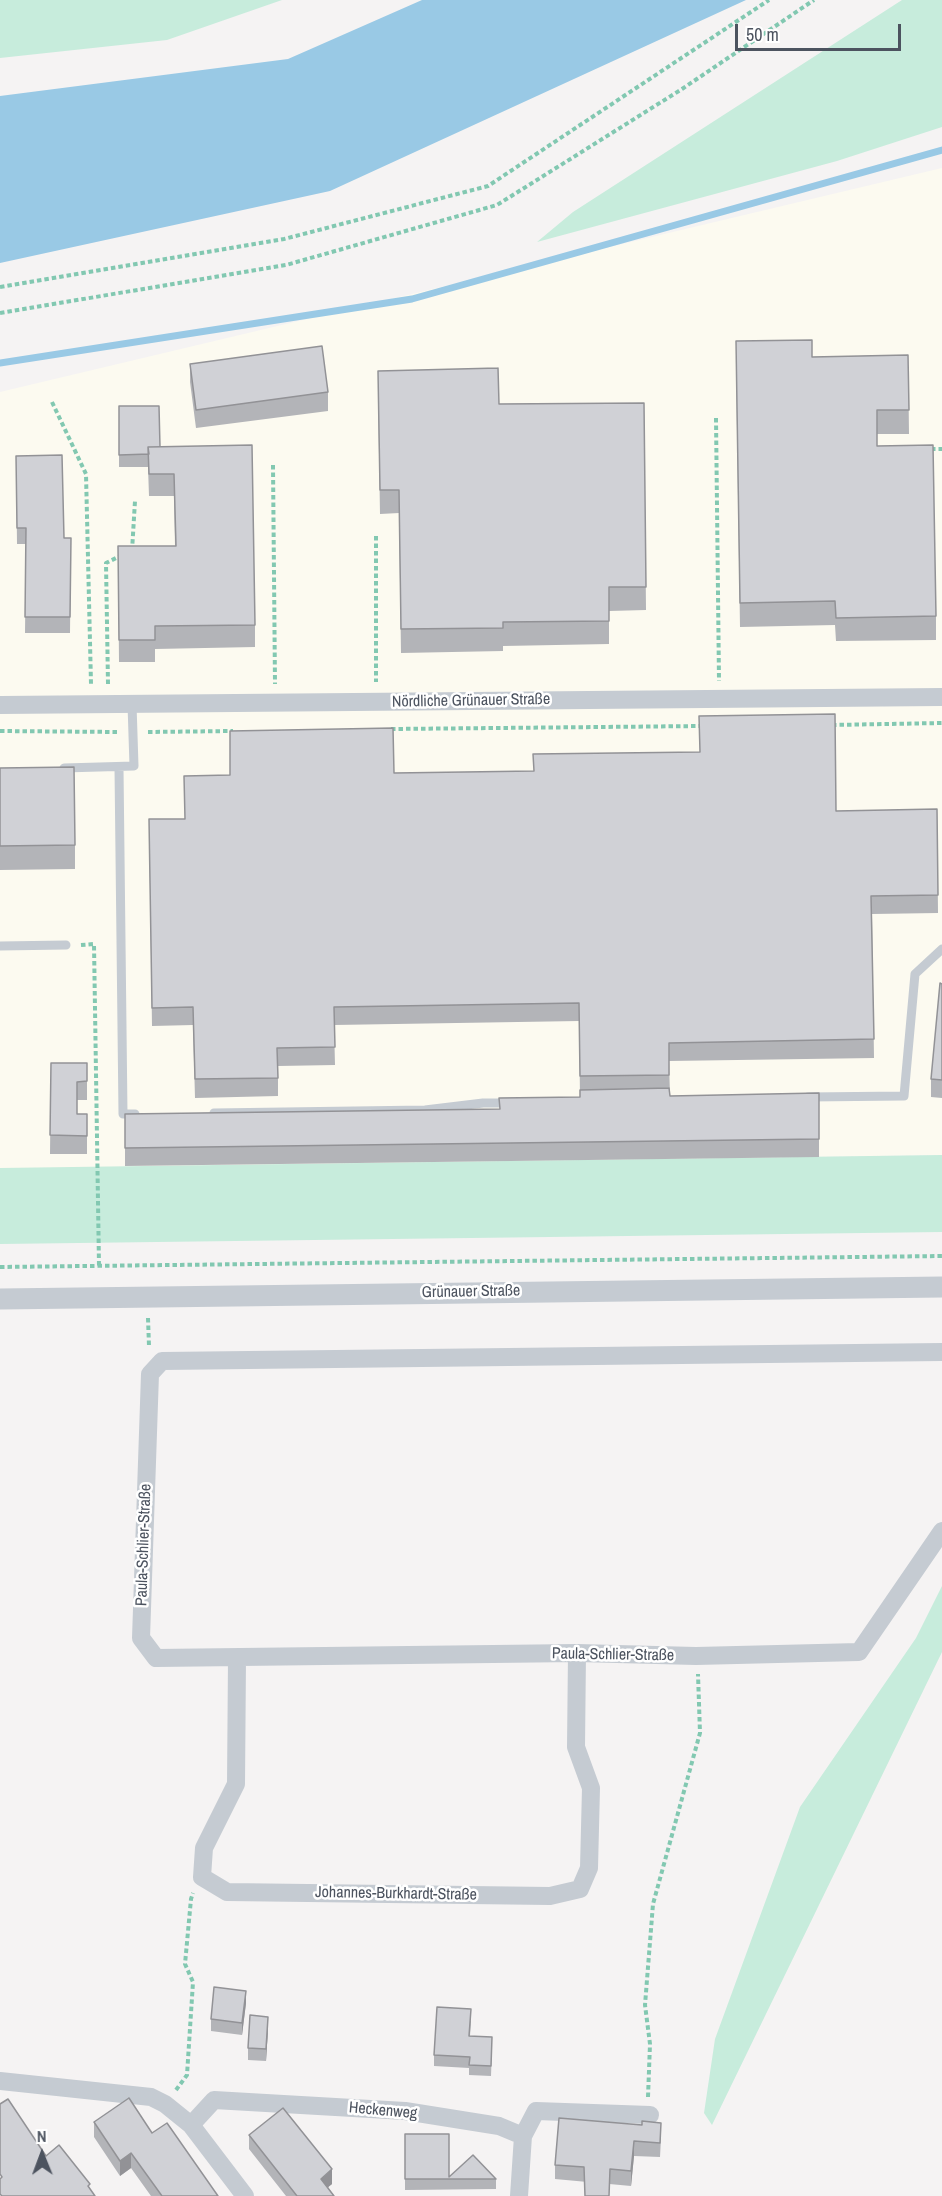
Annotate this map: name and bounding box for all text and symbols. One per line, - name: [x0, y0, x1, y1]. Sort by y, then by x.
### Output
- scale bar: [738, 12, 904, 50]
- text: 50 m: [746, 22, 779, 47]
- street label: Nördliche Grünauer Straße: [392, 690, 550, 712]
- street label: Grünauer Straße: [422, 1282, 520, 1302]
- street label: Paula-Schlier-Straße: [132, 1483, 156, 1607]
- street label: Paula-Schlier-Straße: [552, 1644, 674, 1666]
- street label: Johannes-Burkhardt-Straße: [315, 1883, 477, 1905]
- street label: Heckenweg: [348, 2098, 418, 2124]
- north arrow: [12, 2124, 72, 2184]
- text: N: [37, 2125, 47, 2147]

